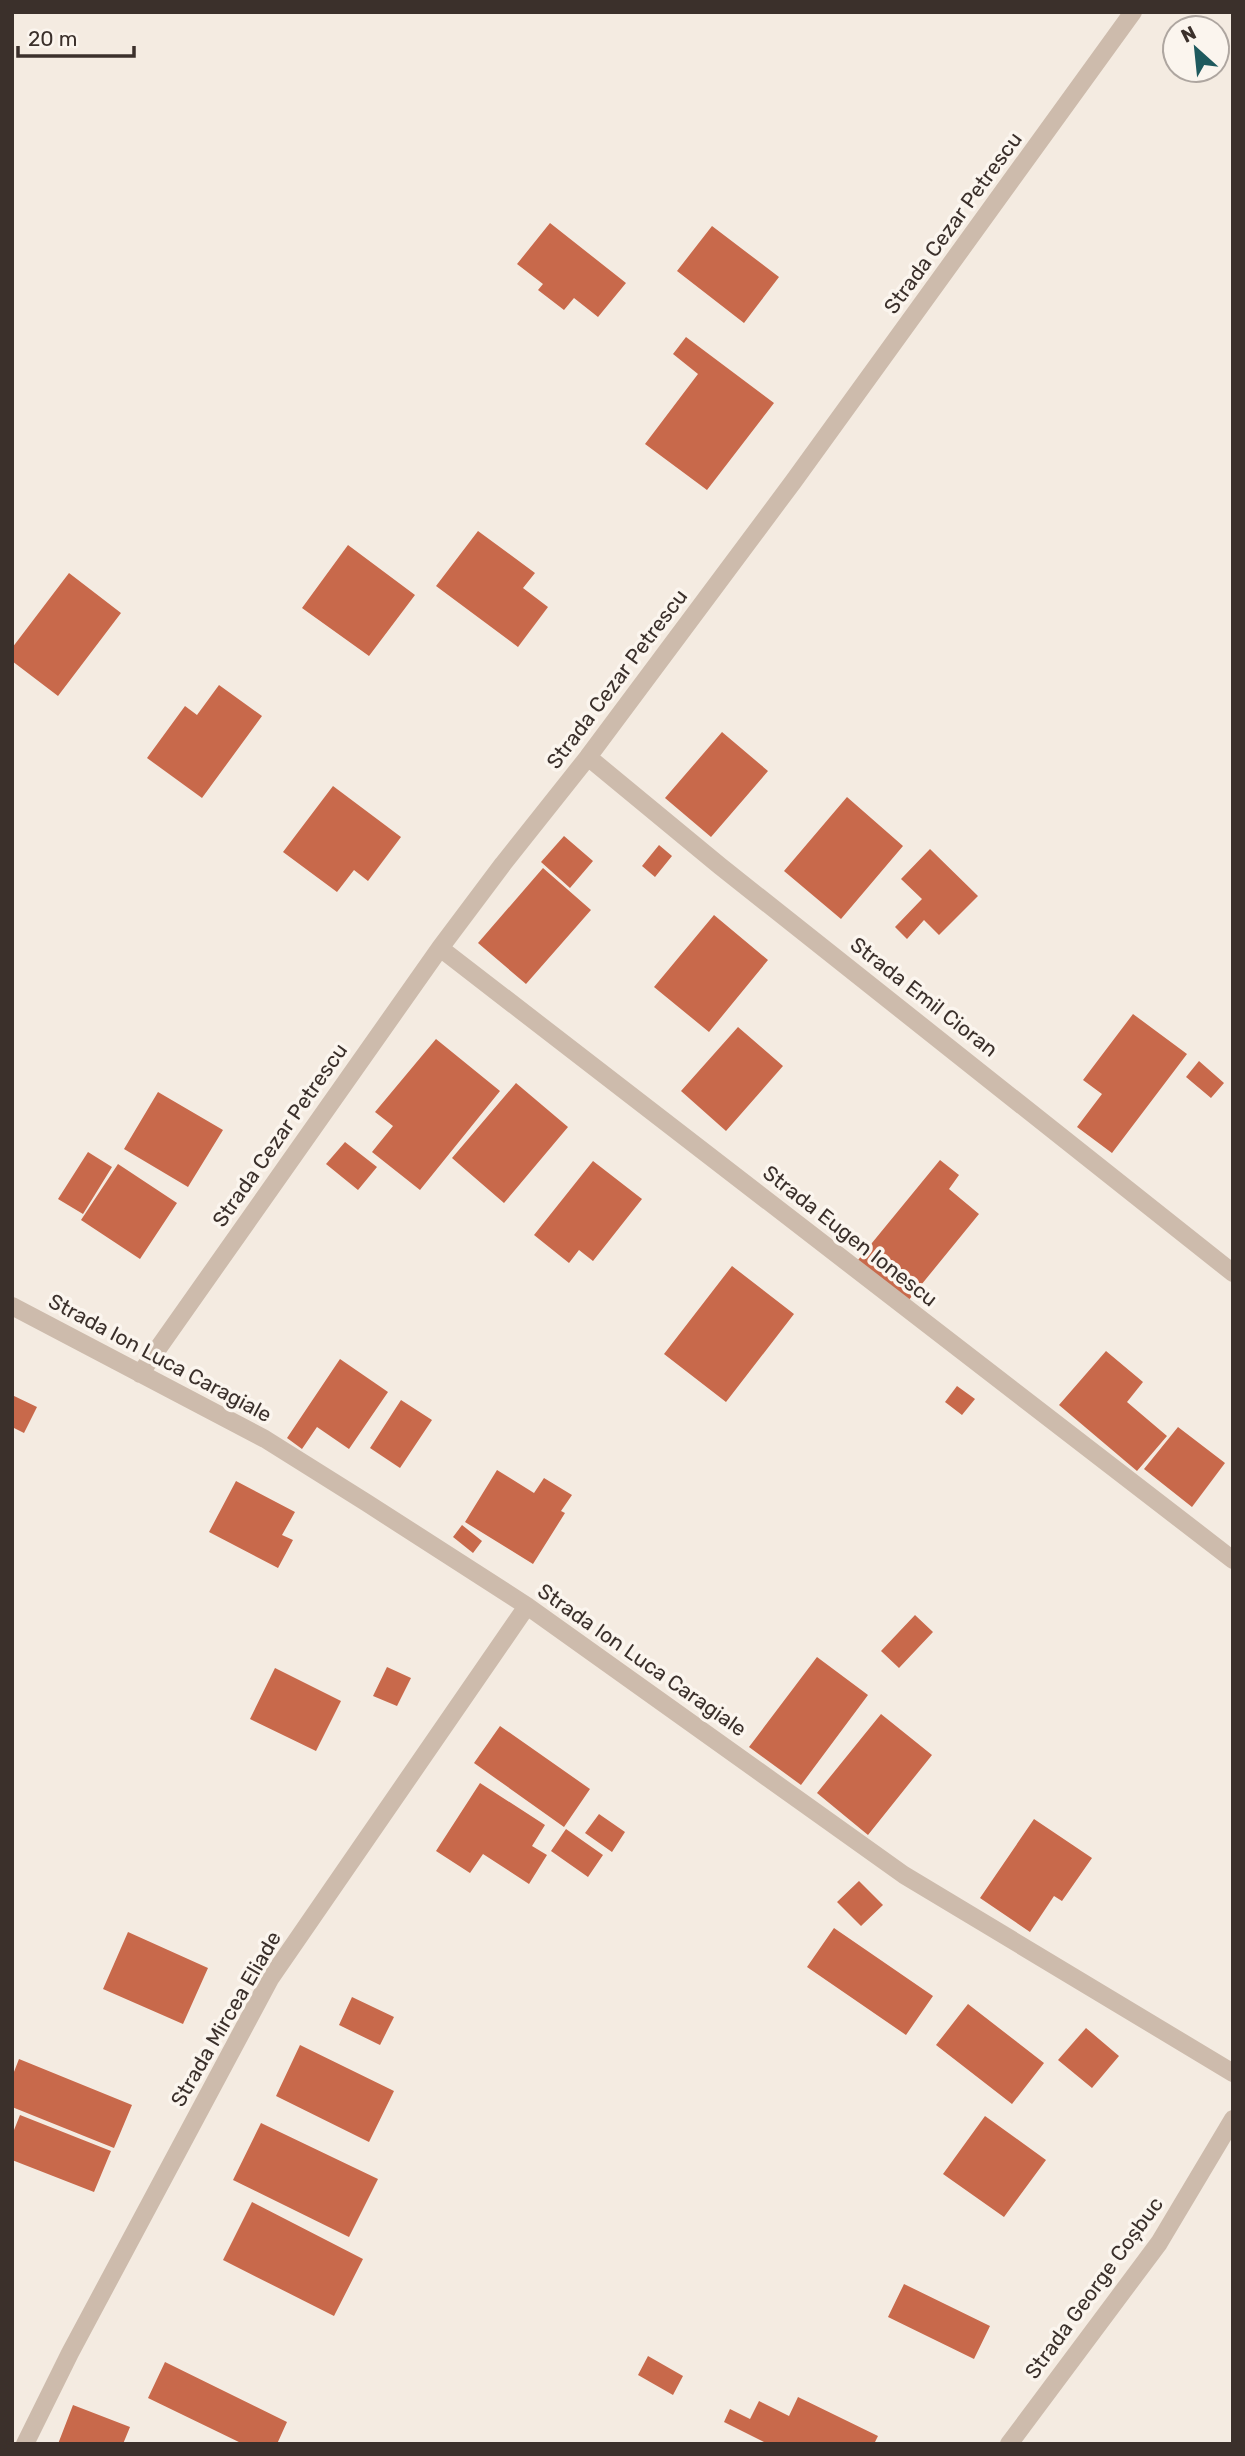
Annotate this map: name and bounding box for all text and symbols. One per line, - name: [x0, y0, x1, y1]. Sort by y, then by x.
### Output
- scale bar: [18, 14, 133, 58]
- north arrow: [1161, 14, 1231, 84]
- text: N: [1177, 21, 1200, 48]
- text: 20 m: [28, 26, 77, 51]
- street label: Strada Cezar Petrescu: [878, 127, 1027, 318]
- street label: Strada Cezar Petrescu: [541, 584, 692, 773]
- street label: Strada Emil Cioran: [846, 931, 1003, 1062]
- street label: Strada Cezar Petrescu: [207, 1038, 352, 1231]
- street label: Strada Eugen Ionescu: [758, 1160, 943, 1312]
- street label: Strada Ion Luca Caragiale: [44, 1288, 276, 1427]
- street label: Strada Ion Luca Caragiale: [533, 1578, 751, 1741]
- street label: Strada Mircea Eliade: [165, 1927, 286, 2111]
- street label: Strada George Coșbuc: [1019, 2192, 1168, 2384]

